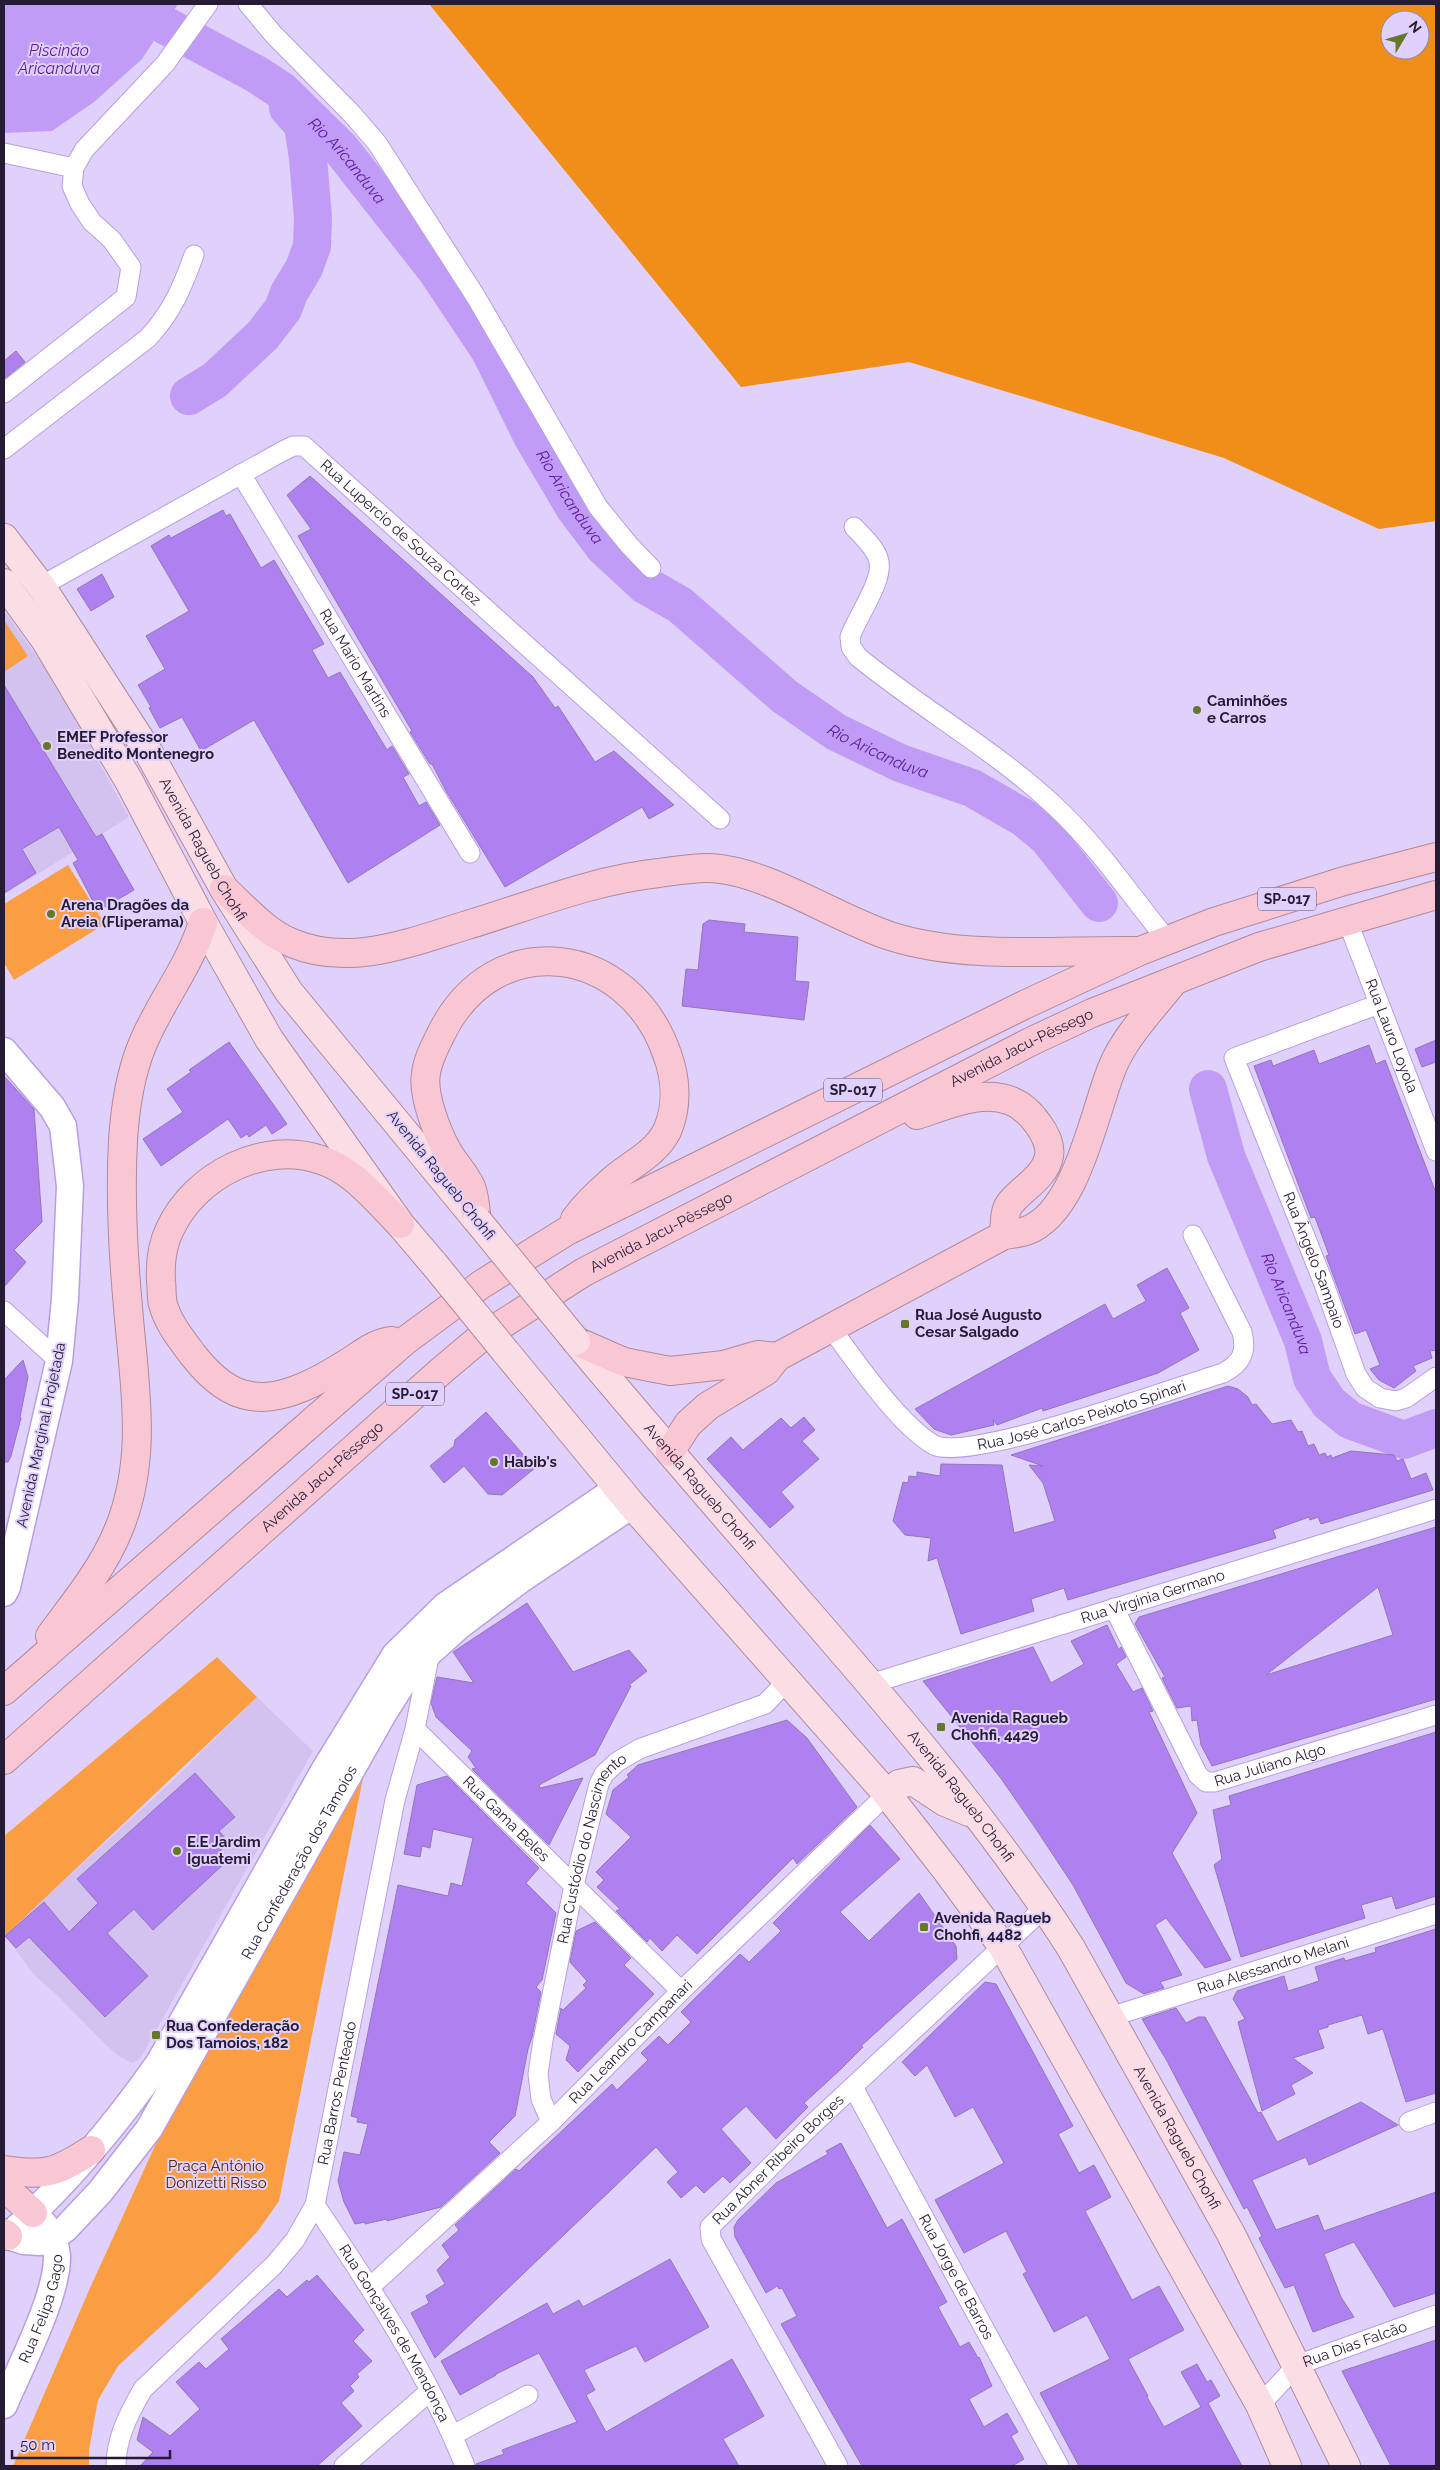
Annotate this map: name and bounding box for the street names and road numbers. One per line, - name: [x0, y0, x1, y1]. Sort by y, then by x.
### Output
- street label: Rua Lupercio de Souza Cortez: [317, 456, 485, 609]
- street label: Rua Mario Martins: [316, 605, 395, 721]
- street label: Avenida Ragueb Chohfi: [155, 775, 251, 924]
- road number: SP-017: [1258, 888, 1316, 911]
- street label: Rua Lauro Loyola: [1362, 976, 1422, 1095]
- street label: Avenida Jacu-Pêssego: [947, 1005, 1096, 1091]
- road number: SP-017: [824, 1078, 882, 1102]
- street label: Avenida Ragueb Chohfi: [383, 1107, 499, 1243]
- street label: Avenida Jacu-Pêssego: [587, 1188, 735, 1276]
- street label: Rua Ângelo Sampaio: [1279, 1189, 1348, 1331]
- street label: Avenida Marginal Projetada: [13, 1341, 69, 1529]
- street label: Rua José Carlos Peixoto Spinari: [976, 1377, 1188, 1454]
- road number: SP-017: [386, 1382, 444, 1406]
- street label: Avenida Jacu-Pêssego: [257, 1418, 387, 1536]
- street label: Avenida Ragueb Chohfi: [640, 1419, 759, 1554]
- street label: Rua Virginia Germano: [1079, 1566, 1227, 1627]
- street label: Avenida Ragueb Chohfi: [904, 1727, 1018, 1865]
- street label: Rua Juliano Algo: [1212, 1740, 1328, 1791]
- street label: Rua Custódio do Nascimento: [553, 1749, 630, 1945]
- street label: Rua Confederação dos Tamoios: [237, 1762, 361, 1963]
- street label: Rua Gama Beles: [459, 1772, 553, 1865]
- street label: Rua Alessandro Melani: [1195, 1933, 1351, 1998]
- street label: Rua Leandro Campanari: [565, 1976, 696, 2107]
- street label: Rua Barros Penteado: [314, 2020, 360, 2166]
- street label: Avenida Ragueb Chohfi: [1130, 2063, 1224, 2213]
- street label: Rua Abner Ribeiro Borges: [709, 2091, 848, 2228]
- street label: Rua Jorge de Barros: [915, 2211, 997, 2343]
- street label: Rua Gonçalves de Mendonça: [335, 2241, 453, 2425]
- street label: Rua Felipa Gago: [15, 2254, 66, 2366]
- street label: Rua Dias Falcão: [1300, 2317, 1409, 2371]

